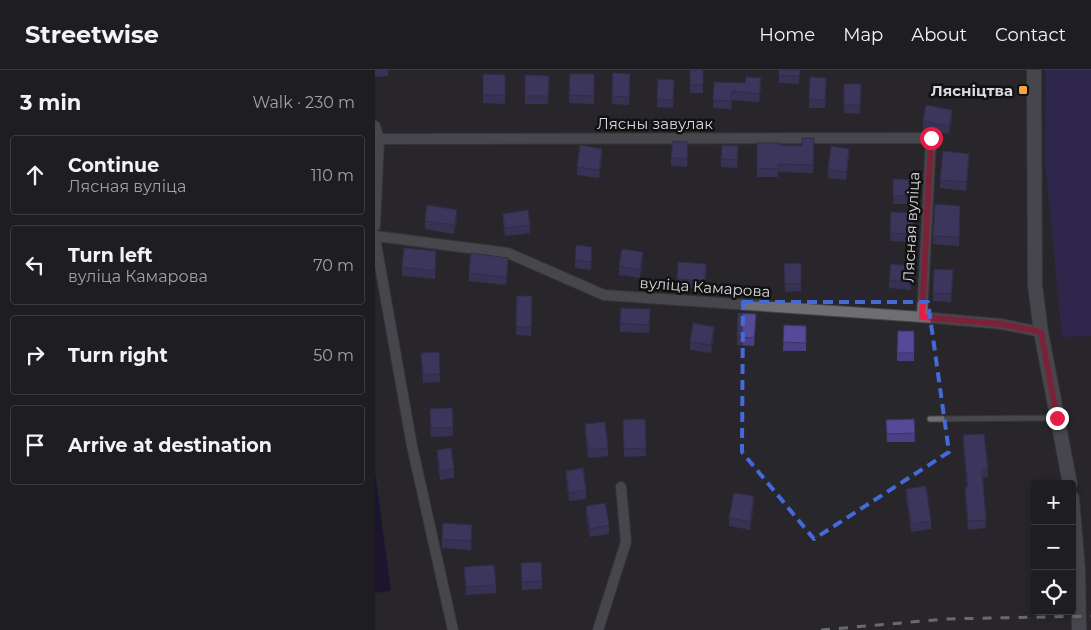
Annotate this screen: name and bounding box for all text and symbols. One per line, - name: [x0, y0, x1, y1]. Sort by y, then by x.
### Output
- text: Streetwise: [25, 20, 159, 49]
- text: Home: [759, 24, 815, 46]
- text: Map: [843, 24, 883, 46]
- text: About: [911, 24, 967, 46]
- text: Contact: [995, 24, 1066, 46]
- place label: Лясніцтва: [931, 81, 1013, 100]
- marker: Лясніцтва: [1017, 84, 1029, 96]
- text: 3 min: [20, 90, 81, 115]
- text: Walk · 230 m: [253, 93, 355, 112]
- street label: Лясны завулак: [597, 114, 713, 133]
- route start: [920, 127, 943, 150]
- text: Continue: [68, 154, 159, 177]
- icon: ahead: [21, 161, 49, 189]
- text: 110 m: [311, 166, 354, 185]
- street label: Лясная вуліца: [899, 171, 923, 283]
- text: Лясная вуліца: [68, 177, 186, 196]
- text: Turn left: [68, 244, 153, 267]
- icon: left: [21, 251, 49, 279]
- text: 70 m: [313, 256, 354, 275]
- text: вуліца Камарова: [68, 267, 208, 286]
- street label: вуліца Камарова: [639, 273, 771, 301]
- icon: right: [21, 341, 49, 369]
- text: Turn right: [68, 344, 168, 367]
- text: 50 m: [313, 346, 354, 365]
- route end: [1046, 407, 1069, 430]
- icon: arrive: [21, 431, 49, 459]
- text: Arrive at destination: [68, 434, 272, 457]
- map controls: [1031, 480, 1076, 615]
- button: +: [1031, 480, 1076, 525]
- button: −: [1031, 525, 1076, 570]
- button: locate: [1031, 570, 1076, 615]

